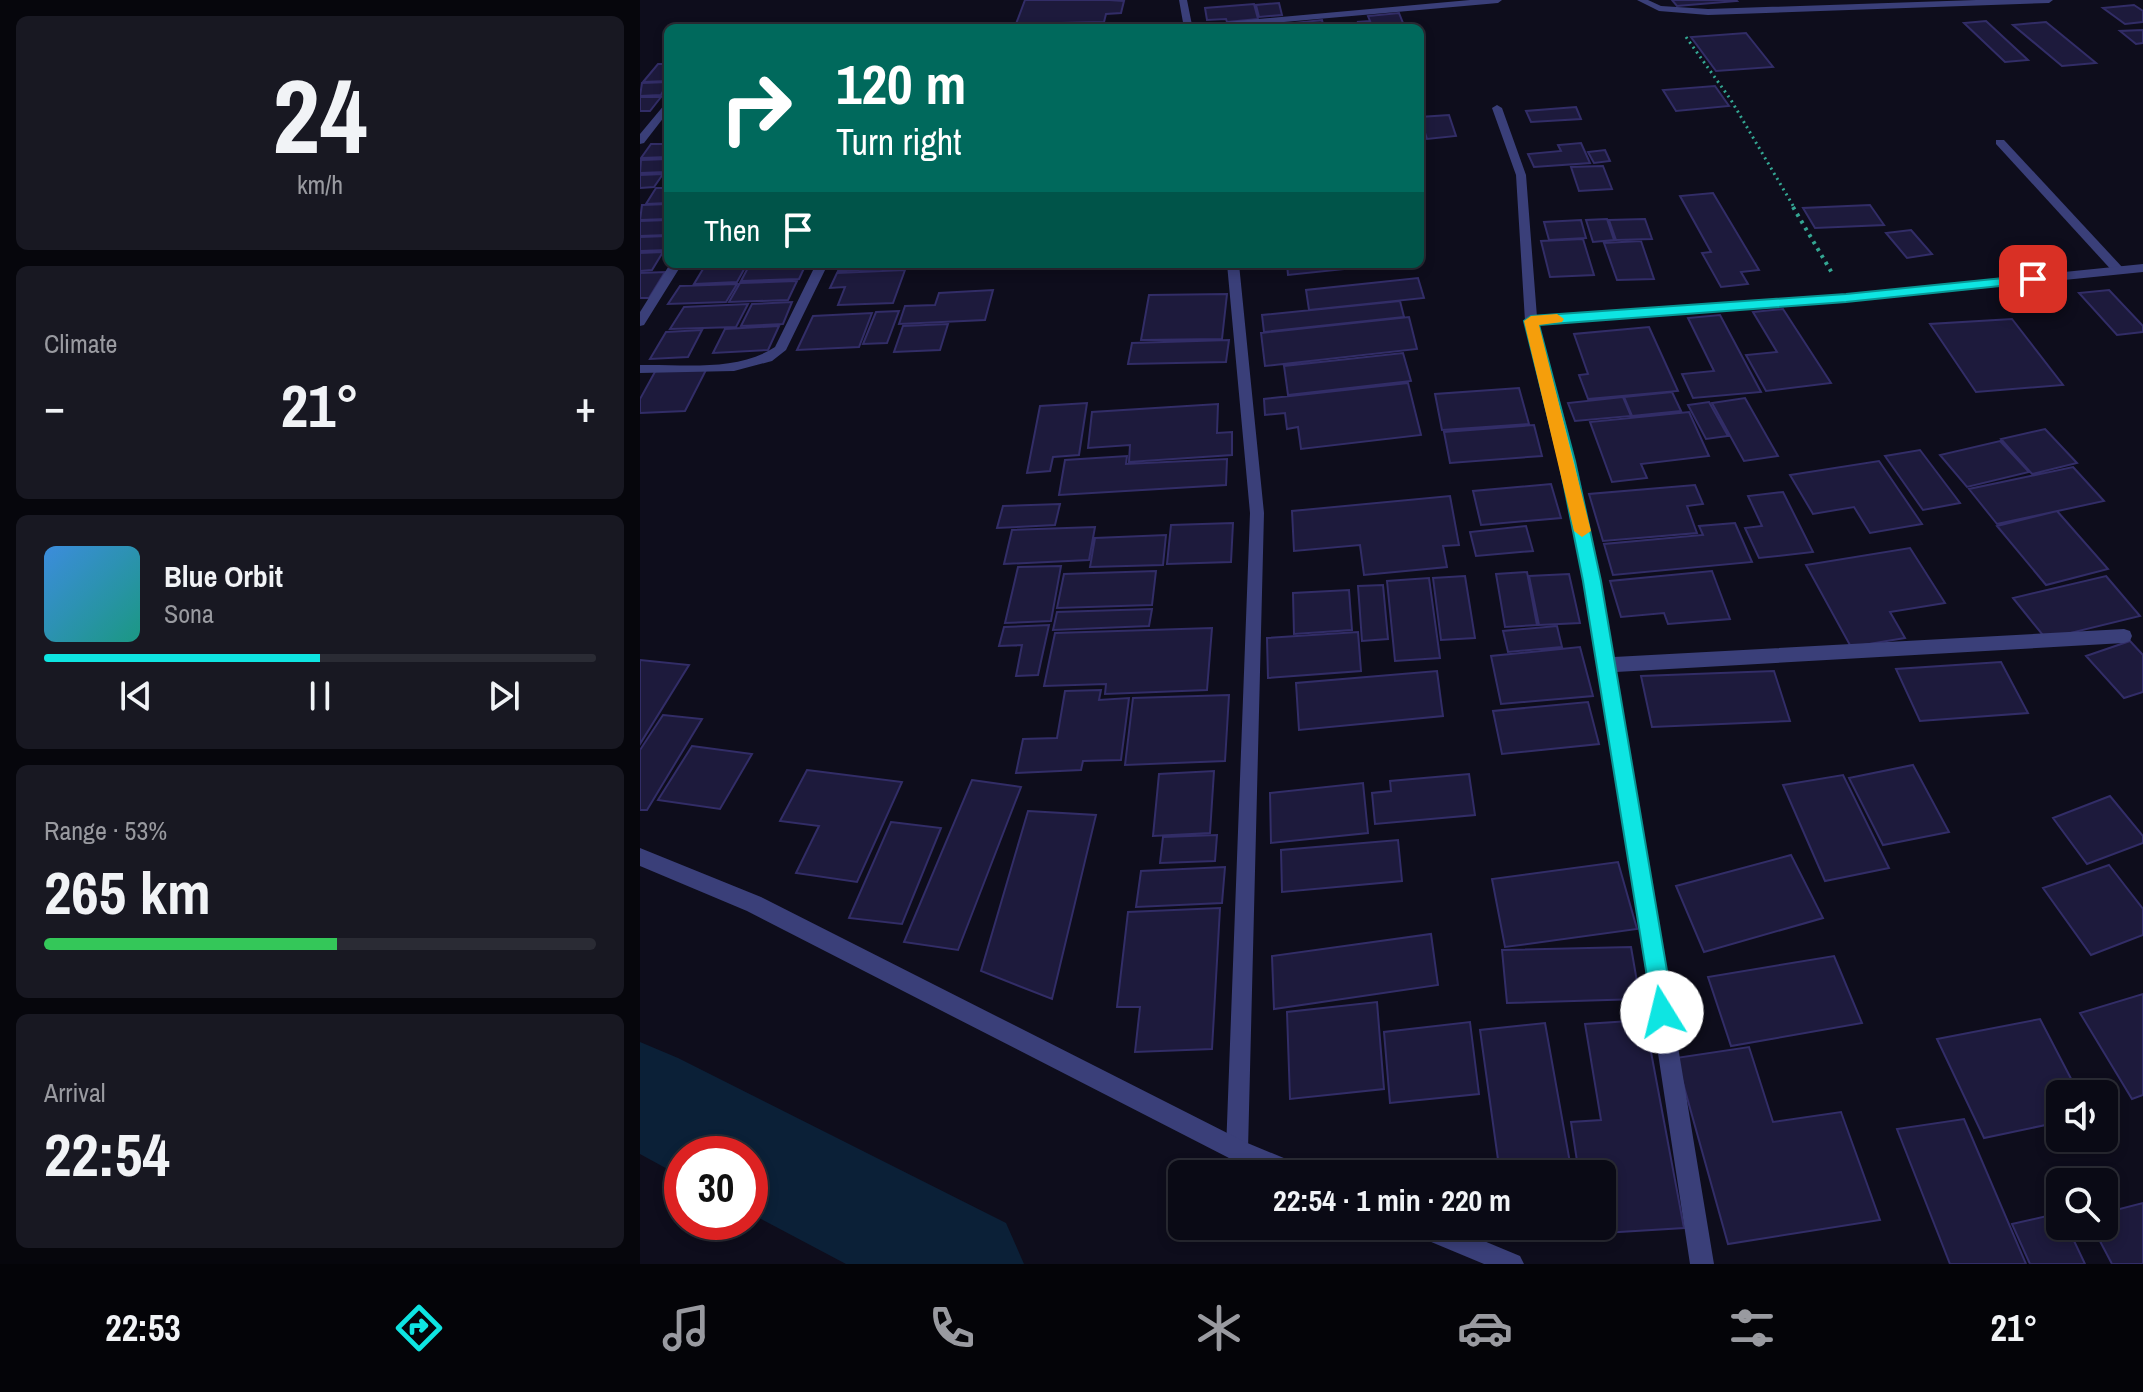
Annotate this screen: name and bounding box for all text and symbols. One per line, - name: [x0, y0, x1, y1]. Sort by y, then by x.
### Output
- text: 24: [273, 45, 367, 185]
- text: 120 m: [836, 46, 966, 121]
- icon: right: [704, 56, 808, 160]
- text: Turn right: [836, 118, 961, 166]
- text: km/h: [297, 167, 343, 202]
- icon: arrive: [776, 208, 820, 252]
- text: Then: [704, 210, 760, 250]
- pin: [1999, 245, 2067, 313]
- icon: arrive: [2011, 257, 2055, 301]
- text: Climate: [44, 326, 117, 361]
- text: 21°: [281, 365, 359, 446]
- text: −: [44, 376, 65, 436]
- text: +: [575, 376, 596, 436]
- text: Blue Orbit: [164, 556, 283, 596]
- text: Sona: [164, 596, 214, 631]
- icon: previous: [114, 674, 158, 718]
- icon: pause: [298, 674, 342, 718]
- icon: next: [482, 674, 526, 718]
- text: Range · 53%: [44, 813, 167, 848]
- text: 265 km: [44, 852, 211, 933]
- position arrow: [1620, 970, 1704, 1054]
- text: Arrival: [44, 1075, 106, 1110]
- map controls: [2046, 1080, 2118, 1240]
- button: sound: [2046, 1080, 2118, 1152]
- text: 22:54: [44, 1114, 170, 1195]
- speed limit sign: 30: [664, 1136, 768, 1240]
- button: search: [2046, 1168, 2118, 1240]
- text: 22:54 · 1 min · 220 m: [1273, 1180, 1511, 1220]
- icon: directions: [391, 1300, 447, 1356]
- icon: music: [658, 1300, 714, 1356]
- icon: phone: [924, 1300, 980, 1356]
- icon: climate: [1191, 1300, 1247, 1356]
- icon: car: [1457, 1300, 1513, 1356]
- icon: filters: [1724, 1300, 1780, 1356]
- text: 22:53: [105, 1304, 181, 1352]
- text: 21°: [1990, 1304, 2038, 1352]

